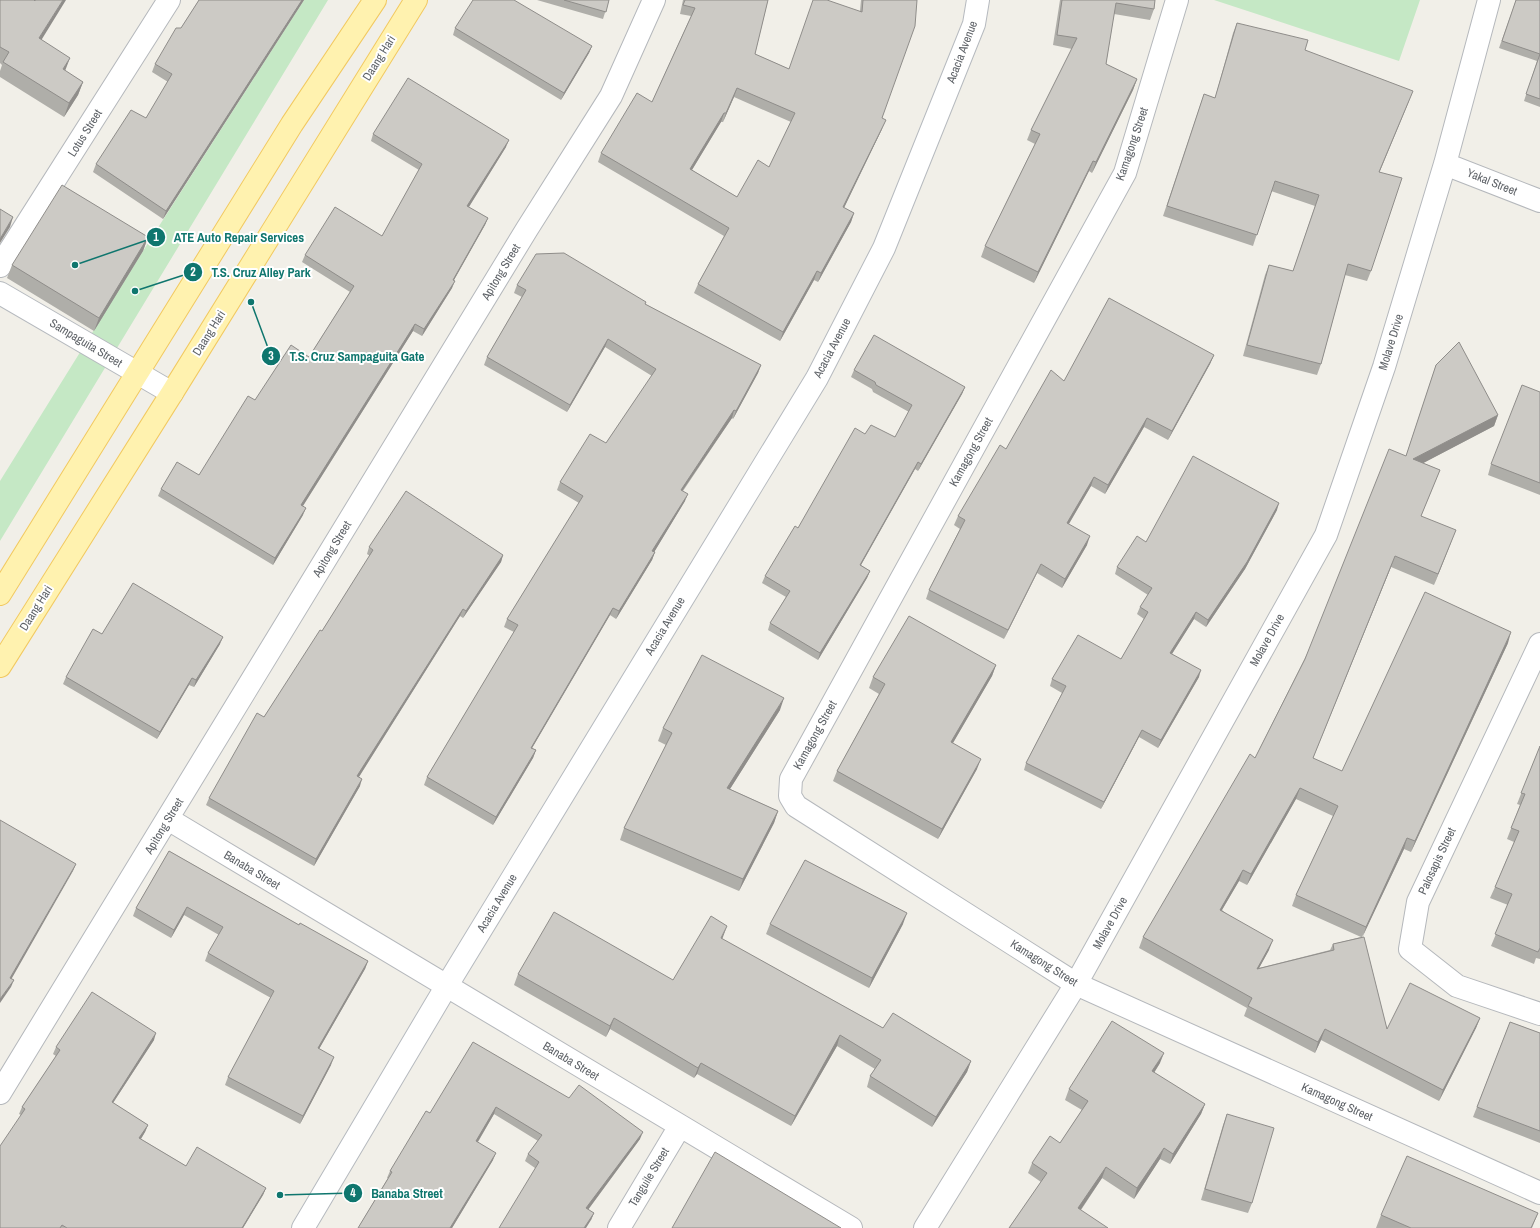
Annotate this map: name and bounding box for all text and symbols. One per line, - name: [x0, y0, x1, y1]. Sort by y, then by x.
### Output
- street label: Acacia Avenue: [942, 19, 981, 86]
- street label: Daang Hari: [359, 32, 399, 84]
- street label: Kamagong Street: [1112, 105, 1152, 183]
- street label: Lotus Street: [64, 106, 106, 160]
- street label: Yakal Street: [1464, 165, 1520, 199]
- callout: ATE Auto Repair Services: [146, 225, 313, 250]
- text: 1: [153, 229, 159, 245]
- text: ATE Auto Repair Services: [174, 229, 304, 246]
- street label: Apitong Street: [477, 241, 524, 304]
- callout: T.S. Cruz Alley Park: [183, 260, 319, 285]
- text: 2: [190, 264, 196, 280]
- text: T.S. Cruz Alley Park: [211, 264, 311, 281]
- street label: Daang Hari: [189, 307, 229, 359]
- street label: Molave Drive: [1375, 312, 1407, 372]
- street label: Sampaguita Street: [47, 315, 126, 371]
- street label: Acacia Avenue: [809, 315, 854, 382]
- callout: T.S. Cruz Sampaguita Gate: [261, 344, 432, 369]
- text: 3: [268, 348, 274, 364]
- text: T.S. Cruz Sampaguita Gate: [289, 348, 425, 365]
- street label: Kamagong Street: [945, 414, 997, 489]
- street label: Apitong Street: [308, 518, 355, 581]
- street label: Daang Hari: [16, 582, 56, 634]
- street label: Acacia Avenue: [641, 594, 689, 659]
- street label: Molave Drive: [1246, 611, 1288, 669]
- street label: Kamagong Street: [789, 697, 841, 772]
- street label: Apitong Street: [140, 795, 187, 858]
- street label: Palosapis Street: [1414, 825, 1460, 897]
- street label: Banaba Street: [221, 847, 283, 893]
- street label: Acacia Avenue: [473, 871, 521, 936]
- street label: Molave Drive: [1089, 894, 1131, 952]
- street label: Kamagong Street: [1007, 936, 1081, 990]
- street label: Banaba Street: [540, 1038, 602, 1084]
- street label: Kamagong Street: [1299, 1079, 1375, 1125]
- street label: Tanguile Street: [625, 1144, 673, 1210]
- callout: Banaba Street: [343, 1181, 451, 1206]
- text: 4: [350, 1185, 356, 1201]
- text: Banaba Street: [371, 1185, 443, 1202]

